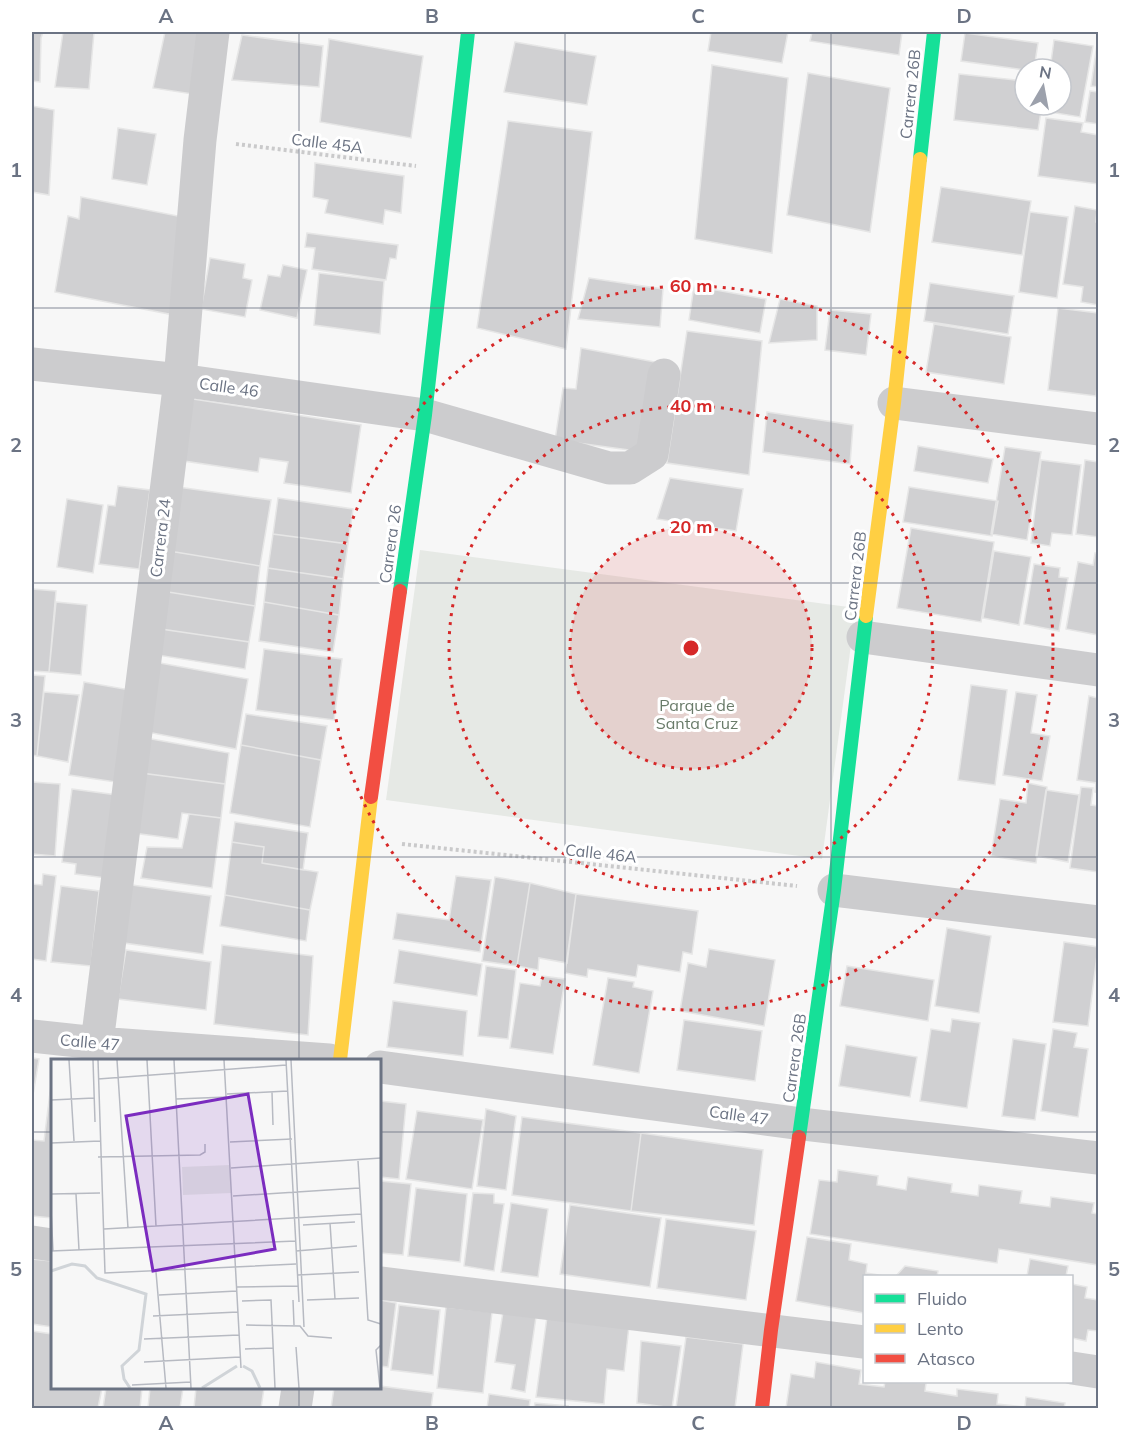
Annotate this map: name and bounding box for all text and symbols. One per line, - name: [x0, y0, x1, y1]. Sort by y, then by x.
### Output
- text: A: [159, 3, 174, 28]
- text: B: [425, 3, 439, 28]
- text: C: [691, 3, 705, 28]
- text: D: [956, 3, 972, 28]
- street label: Carrera 26B: [895, 48, 925, 140]
- north arrow: [1013, 57, 1073, 117]
- text: N: [1038, 61, 1053, 83]
- street label: Calle 45A: [290, 129, 364, 157]
- text: 1: [10, 157, 22, 182]
- text: 1: [1108, 157, 1120, 182]
- text: 60 m: [670, 274, 712, 297]
- street label: Calle 46: [198, 373, 260, 401]
- text: 40 m: [670, 394, 712, 417]
- text: 2: [10, 432, 22, 457]
- text: 2: [1108, 432, 1120, 457]
- street label: Carrera 24: [145, 497, 175, 579]
- street label: Carrera 26: [375, 503, 405, 585]
- text: 20 m: [670, 515, 712, 538]
- street label: Carrera 26B: [840, 530, 870, 622]
- centre of rings: [681, 638, 701, 658]
- park label: Parque de Santa Cruz: [656, 695, 738, 733]
- text: 3: [10, 707, 22, 732]
- text: 3: [1108, 707, 1120, 732]
- street label: Calle 46A: [564, 839, 638, 867]
- text: 4: [10, 982, 22, 1007]
- text: 4: [1108, 982, 1120, 1007]
- street label: Carrera 26B: [778, 1012, 810, 1104]
- street label: Calle 47: [59, 1029, 121, 1055]
- inset map: [51, 1059, 381, 1389]
- street label: Calle 47: [708, 1101, 770, 1129]
- text: 5: [10, 1256, 22, 1281]
- text: 5: [1108, 1256, 1120, 1281]
- legend: [863, 1275, 1073, 1383]
- text: Fluido: [917, 1287, 967, 1310]
- text: Lento: [917, 1317, 964, 1340]
- text: Atasco: [917, 1347, 975, 1370]
- text: A: [159, 1410, 174, 1435]
- text: B: [425, 1410, 439, 1435]
- text: C: [691, 1410, 705, 1435]
- text: D: [956, 1410, 972, 1435]

